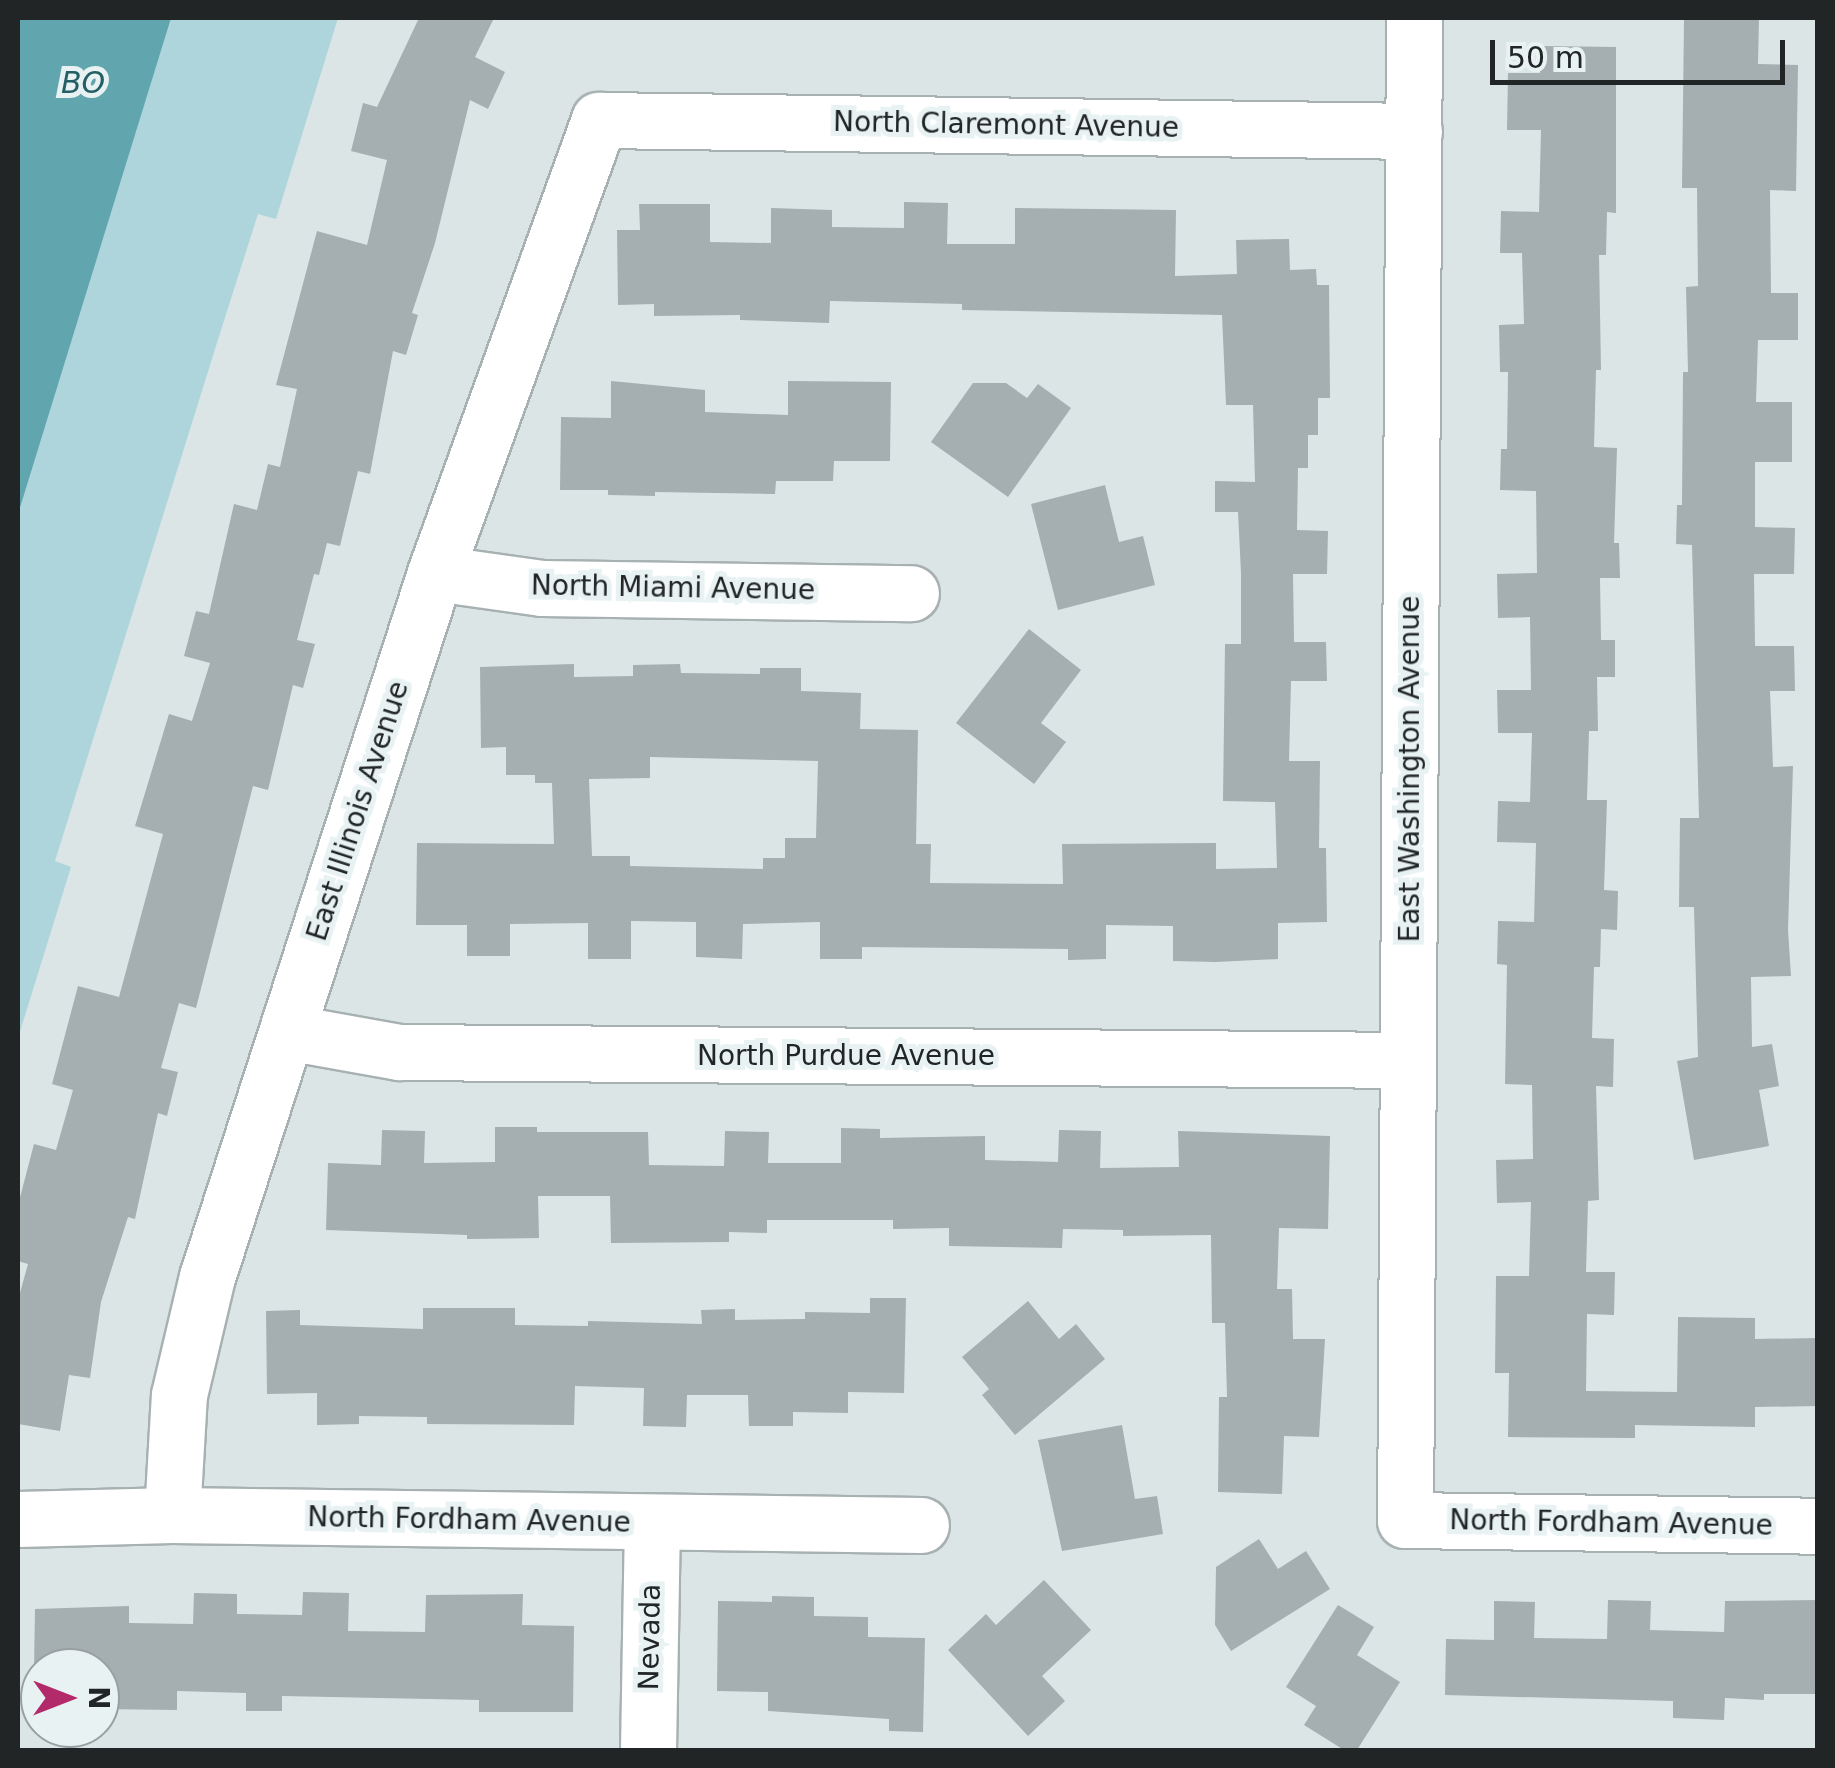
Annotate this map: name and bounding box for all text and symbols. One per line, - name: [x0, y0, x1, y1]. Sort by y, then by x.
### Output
- scale bar: [1495, 20, 1790, 82]
- text: 50 m: [1507, 40, 1584, 75]
- water label: BO: [61, 65, 105, 101]
- street label: North Claremont Avenue: [833, 105, 1179, 145]
- street label: North Miami Avenue: [531, 569, 815, 607]
- street label: East Washington Avenue: [1393, 596, 1427, 942]
- street label: East Illinois Avenue: [300, 677, 416, 945]
- street label: North Purdue Avenue: [697, 1039, 995, 1073]
- street label: North Fordham Avenue: [307, 1500, 631, 1540]
- street label: North Fordham Avenue: [1449, 1503, 1773, 1543]
- street label: Nevada: [632, 1583, 668, 1691]
- north arrow: [20, 1648, 120, 1748]
- text: N: [82, 1686, 115, 1710]

